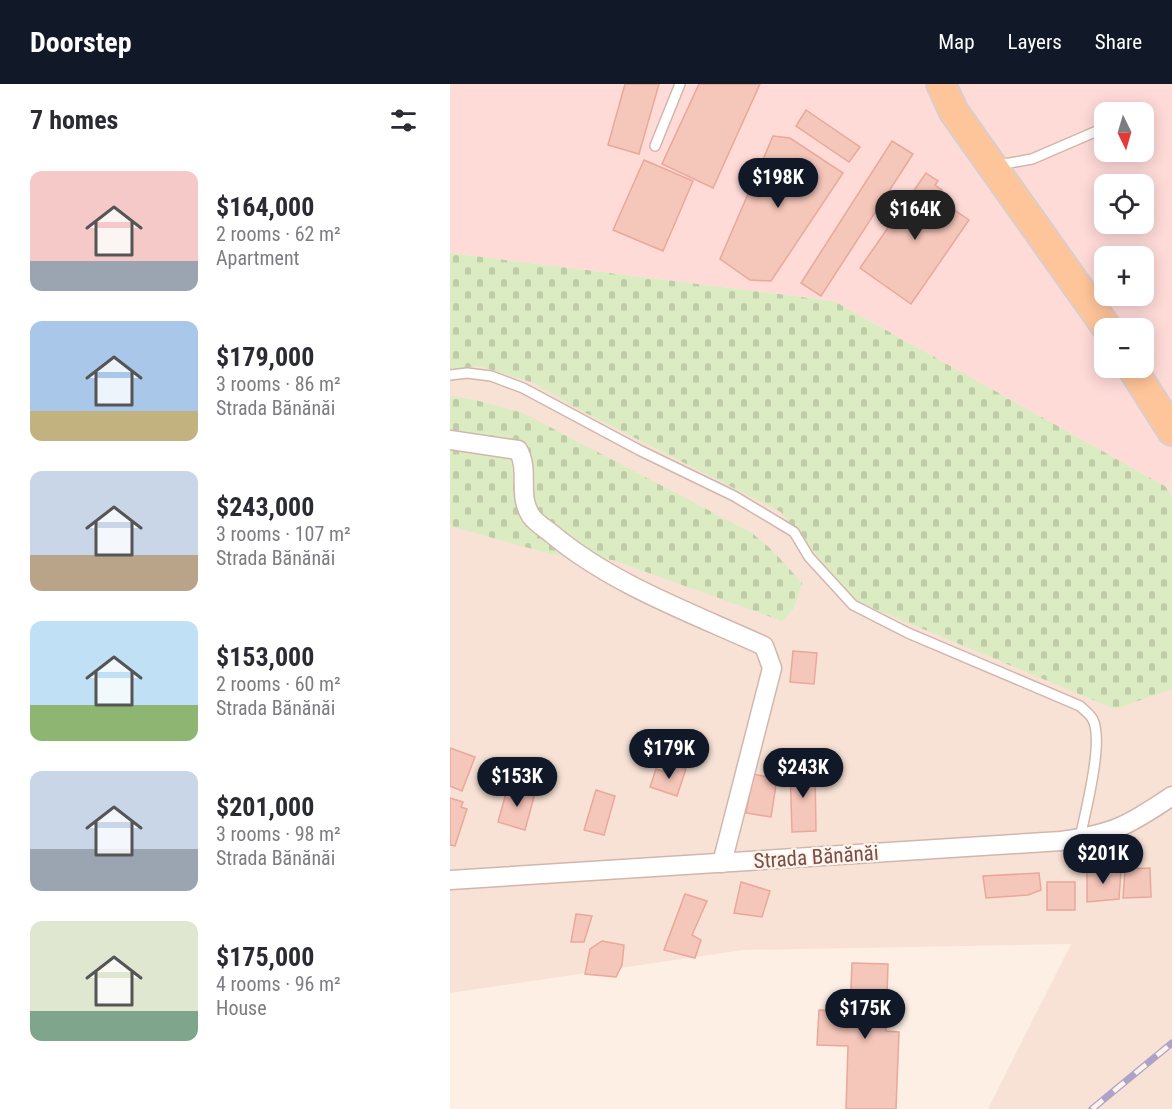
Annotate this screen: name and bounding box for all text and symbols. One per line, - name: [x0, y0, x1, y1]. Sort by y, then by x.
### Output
- text: Doorstep: [30, 26, 132, 59]
- text: Map: [938, 30, 975, 54]
- text: Layers: [1008, 30, 1062, 54]
- text: Share: [1095, 30, 1142, 54]
- north arrow: [1094, 102, 1154, 162]
- map controls: [1094, 102, 1154, 378]
- icon: filters: [387, 104, 420, 137]
- text: 7 homes: [30, 105, 118, 135]
- pin: $198K: [736, 158, 820, 209]
- text: $198K: [752, 165, 804, 189]
- button: locate: [1094, 174, 1154, 234]
- pin: $164K: [873, 190, 957, 241]
- text: $164,000: [216, 192, 314, 222]
- icon: home: [78, 195, 150, 267]
- text: $164K: [889, 197, 941, 221]
- text: 2 rooms · 62 m²: [216, 222, 341, 246]
- text: Apartment: [216, 246, 300, 270]
- button: +: [1094, 246, 1154, 306]
- button: −: [1094, 318, 1154, 378]
- text: $179,000: [216, 342, 314, 372]
- icon: home: [78, 345, 150, 417]
- text: 3 rooms · 86 m²: [216, 372, 341, 396]
- text: Strada Bănănăi: [216, 396, 335, 420]
- text: $243,000: [216, 492, 314, 522]
- icon: home: [78, 495, 150, 567]
- text: 3 rooms · 107 m²: [216, 522, 351, 546]
- text: Strada Bănănăi: [216, 546, 335, 570]
- text: $153,000: [216, 642, 314, 672]
- icon: home: [78, 645, 150, 717]
- text: 2 rooms · 60 m²: [216, 672, 341, 696]
- text: Strada Bănănăi: [216, 696, 335, 720]
- pin: $179K: [627, 729, 711, 780]
- text: $179K: [643, 736, 695, 760]
- pin: $243K: [761, 748, 845, 799]
- text: $243K: [777, 755, 829, 779]
- pin: $153K: [475, 757, 559, 808]
- text: $153K: [491, 764, 543, 788]
- text: $201,000: [216, 792, 314, 822]
- icon: home: [78, 795, 150, 867]
- text: 3 rooms · 98 m²: [216, 822, 341, 846]
- pin: $201K: [1061, 834, 1145, 885]
- street label: Strada Bănănăi: [753, 841, 879, 873]
- text: $201K: [1077, 841, 1129, 865]
- text: Strada Bănănăi: [216, 846, 335, 870]
- text: $175,000: [216, 942, 314, 972]
- icon: home: [78, 945, 150, 1017]
- text: 4 rooms · 96 m²: [216, 972, 341, 996]
- pin: $175K: [823, 989, 907, 1040]
- text: House: [216, 996, 267, 1020]
- text: $175K: [839, 996, 891, 1020]

